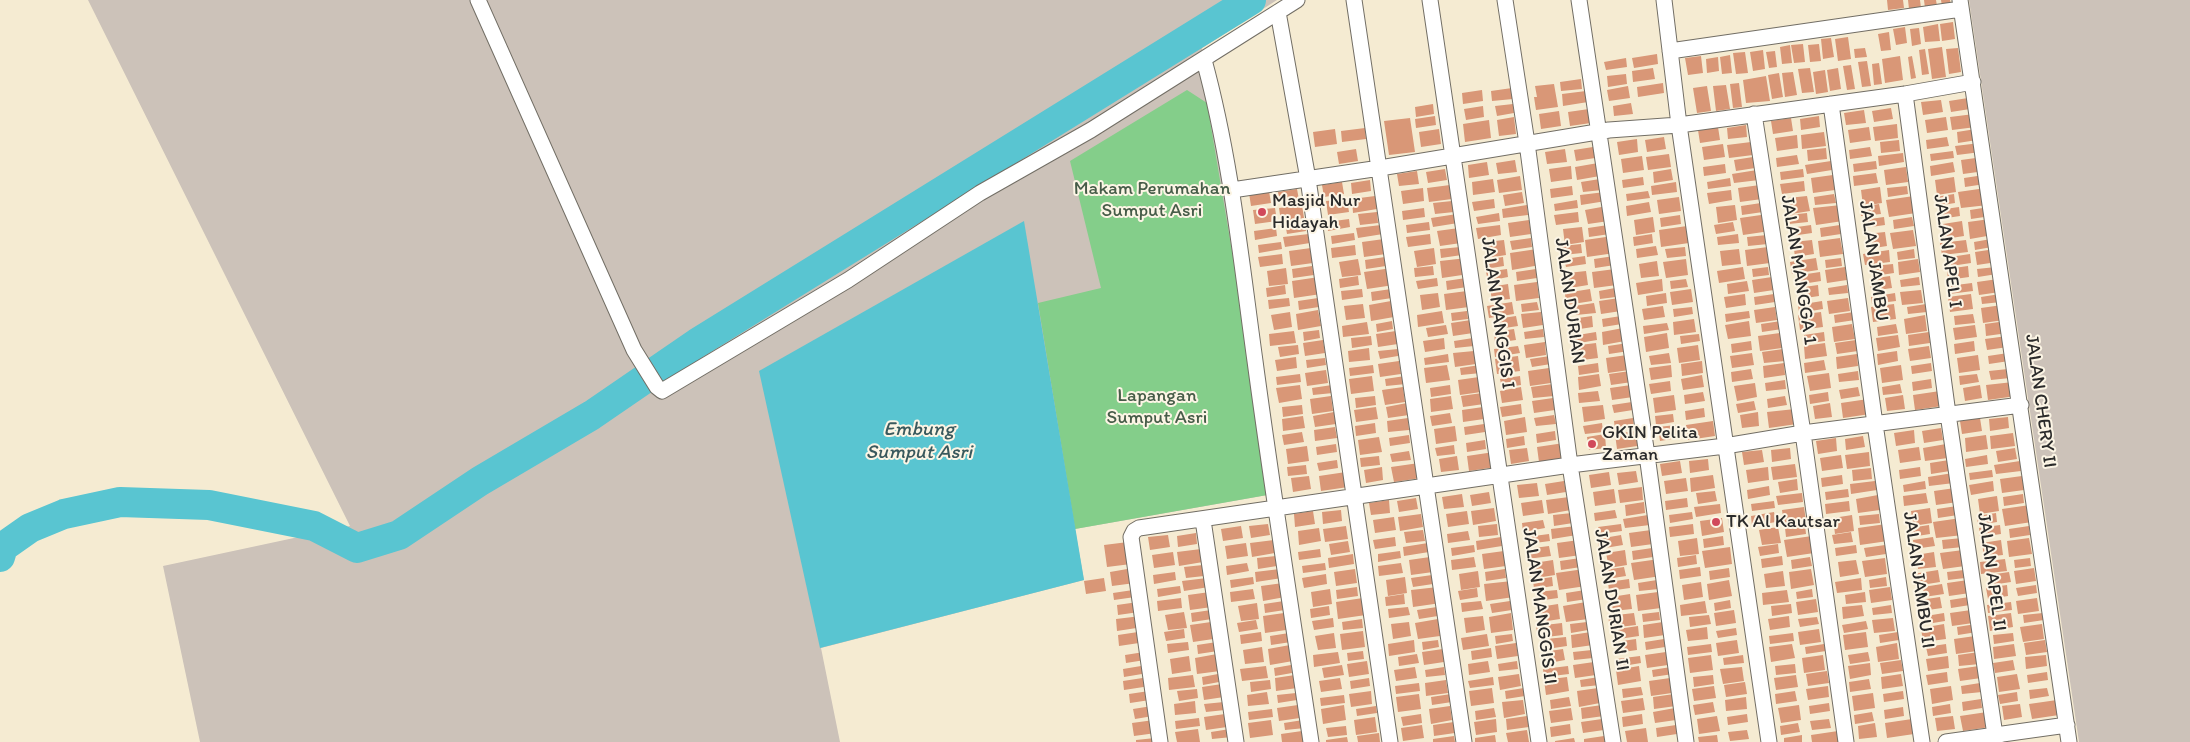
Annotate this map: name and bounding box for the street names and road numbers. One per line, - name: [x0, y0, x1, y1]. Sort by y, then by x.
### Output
- street label: JALAN MANGGA 1: [1775, 193, 1821, 347]
- street label: JALAN APEL I: [1928, 193, 1966, 309]
- street label: JALAN JAMBU: [1853, 199, 1893, 323]
- street label: JALAN MANGGIS I: [1475, 236, 1519, 390]
- street label: JALAN DURIAN: [1549, 237, 1589, 365]
- street label: JALAN CHERY II: [2019, 333, 2061, 469]
- street label: JALAN JAMBU II: [1897, 510, 1939, 650]
- street label: JALAN APEL II: [1971, 511, 2011, 633]
- street label: JALAN MANGGIS II: [1517, 526, 1561, 686]
- street label: JALAN DURIAN II: [1589, 528, 1633, 672]

